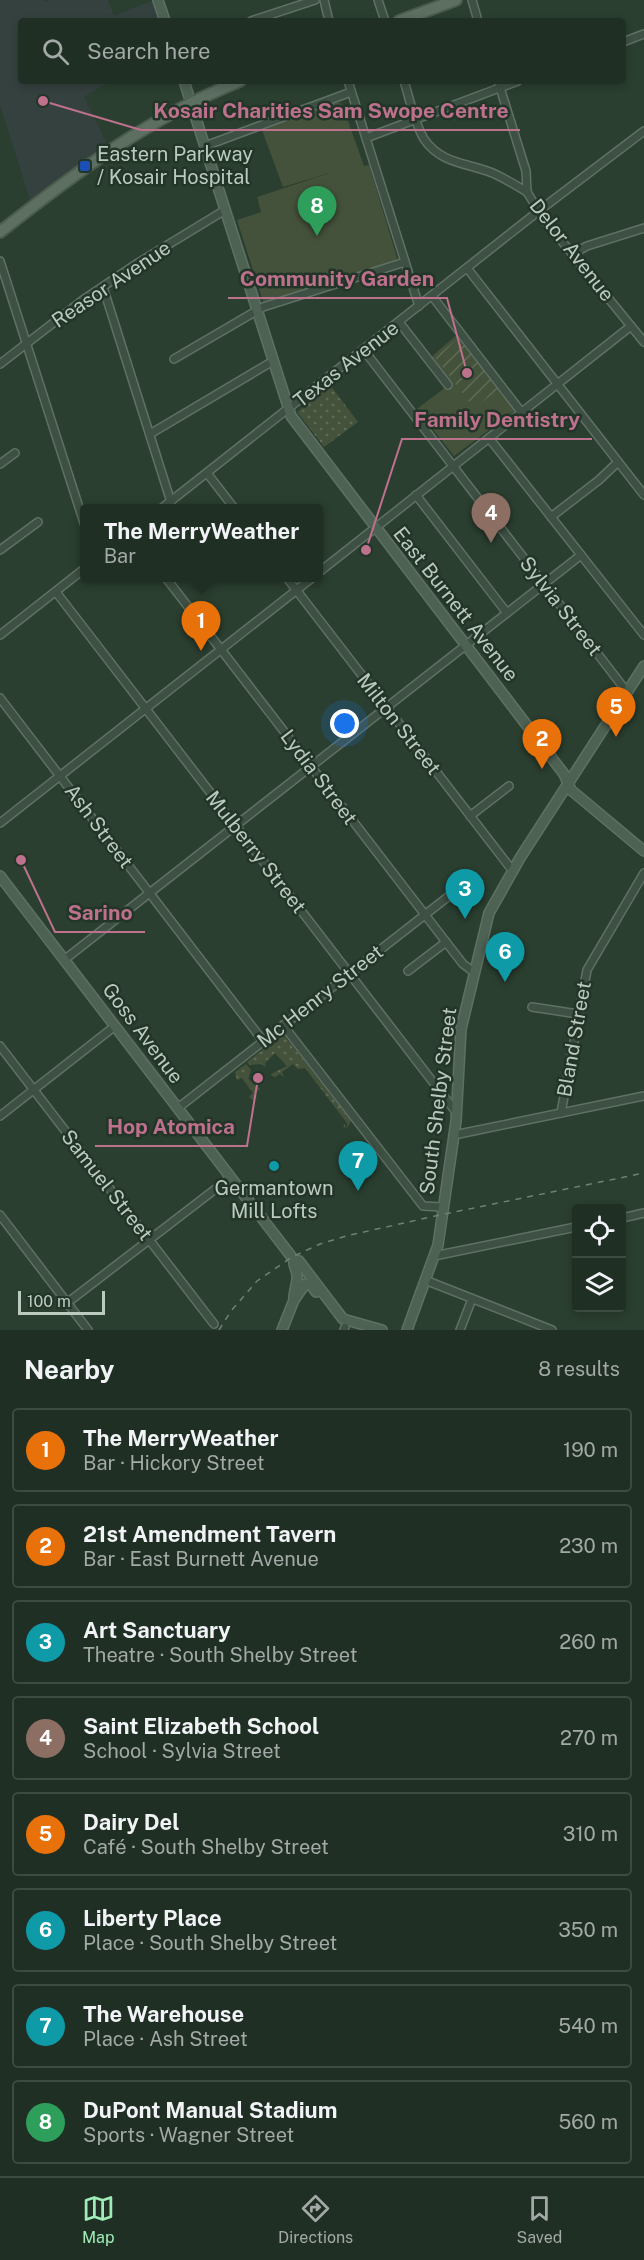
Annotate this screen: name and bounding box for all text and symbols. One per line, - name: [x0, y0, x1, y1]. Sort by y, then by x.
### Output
- search box: [18, 18, 626, 84]
- icon: search: [39, 35, 72, 68]
- text: Search here: [87, 38, 211, 64]
- callout: Kosair Charities Sam Swope Centre: [141, 91, 520, 130]
- text: Kosair Charities Sam Swope Centre: [153, 98, 509, 123]
- place label: Eastern Parkway / Kosair Hospital: [97, 142, 253, 189]
- marker: Eastern Parkway / Kosair Hospital: [78, 159, 92, 173]
- pin: 8: [298, 186, 336, 236]
- street label: Delor Avenue: [525, 194, 619, 306]
- street label: Reasor Avenue: [47, 235, 175, 333]
- callout: Community Garden: [228, 259, 447, 298]
- text: Community Garden: [240, 266, 434, 291]
- street label: Texas Avenue: [289, 316, 403, 412]
- callout: Family Dentistry: [402, 400, 592, 439]
- text: Family Dentistry: [414, 407, 580, 432]
- pin: 4: [472, 494, 510, 543]
- popup: [80, 504, 323, 582]
- text: The MerryWeather: [104, 518, 299, 544]
- street label: East Burnett Avenue: [388, 522, 524, 686]
- text: Bar: [104, 544, 136, 568]
- street label: Sylvia Street: [515, 552, 607, 660]
- pin: 1: [182, 602, 220, 651]
- street label: Milton Street: [352, 669, 446, 779]
- pin: 5: [596, 688, 636, 737]
- your location: [330, 709, 359, 738]
- pin: 2: [522, 720, 562, 769]
- street label: Lydia Street: [276, 725, 362, 829]
- street label: Ash Street: [60, 779, 138, 873]
- street label: Mulberry Street: [201, 786, 311, 918]
- pin: 3: [446, 870, 484, 919]
- callout: Sarino: [55, 893, 145, 932]
- text: Sarino: [67, 900, 133, 925]
- pin: 6: [486, 932, 524, 982]
- street label: Mc Henry Street: [252, 939, 388, 1053]
- street label: Goss Avenue: [97, 978, 189, 1088]
- street label: Bland Street: [552, 979, 596, 1099]
- street label: South Shelby Street: [415, 1006, 461, 1196]
- callout: Hop Atomica: [95, 1107, 247, 1146]
- text: Hop Atomica: [107, 1114, 235, 1139]
- street label: Samuel Street: [56, 1125, 158, 1245]
- pin: 7: [338, 1142, 378, 1191]
- marker: Germantown Mill Lofts: [267, 1159, 281, 1173]
- place label: Germantown Mill Lofts: [214, 1176, 334, 1223]
- map controls: [572, 1204, 626, 1312]
- button: locate: [572, 1204, 626, 1258]
- button: layers: [572, 1258, 626, 1312]
- scale bar: [18, 1288, 105, 1316]
- text: 100 m: [27, 1292, 71, 1311]
- text: Nearby: [24, 1354, 114, 1385]
- text: 8 results: [538, 1357, 620, 1381]
- text: The MerryWeather: [83, 1425, 279, 1451]
- text: 1: [41, 1438, 50, 1462]
- text: 190 m: [563, 1438, 618, 1462]
- text: Bar · Hickory Street: [83, 1451, 265, 1475]
- text: 21st Amendment Tavern: [83, 1521, 336, 1547]
- text: 2: [39, 1534, 52, 1558]
- text: 230 m: [559, 1534, 618, 1558]
- text: Bar · East Burnett Avenue: [83, 1547, 319, 1571]
- text: Art Sanctuary: [83, 1617, 231, 1643]
- text: 3: [39, 1630, 52, 1654]
- text: 260 m: [559, 1630, 618, 1654]
- text: Theatre · South Shelby Street: [83, 1643, 357, 1667]
- text: Saint Elizabeth School: [83, 1713, 319, 1739]
- text: 4: [39, 1726, 52, 1750]
- text: 270 m: [560, 1726, 618, 1750]
- text: School · Sylvia Street: [83, 1739, 281, 1763]
- text: Dairy Del: [83, 1809, 180, 1835]
- text: 5: [39, 1822, 52, 1846]
- text: 310 m: [563, 1822, 618, 1846]
- text: Café · South Shelby Street: [83, 1835, 329, 1859]
- text: Liberty Place: [83, 1905, 222, 1931]
- text: 6: [39, 1918, 52, 1942]
- text: 350 m: [558, 1918, 618, 1942]
- text: Place · South Shelby Street: [83, 1931, 337, 1955]
- text: The Warehouse: [83, 2001, 244, 2027]
- text: 7: [39, 2014, 52, 2038]
- text: 540 m: [558, 2014, 618, 2038]
- text: Place · Ash Street: [83, 2027, 248, 2051]
- text: DuPont Manual Stadium: [83, 2097, 337, 2123]
- text: 8: [39, 2110, 52, 2134]
- text: 560 m: [558, 2110, 618, 2134]
- text: Sports · Wagner Street: [83, 2123, 294, 2147]
- tab: Map: [82, 2192, 115, 2247]
- tab: Directions: [278, 2192, 353, 2247]
- tab: Saved: [517, 2192, 562, 2247]

